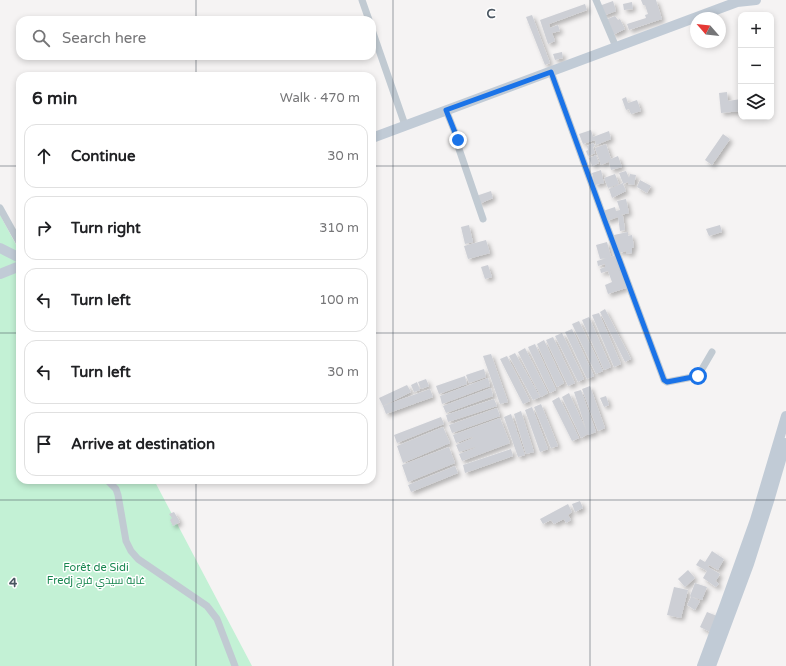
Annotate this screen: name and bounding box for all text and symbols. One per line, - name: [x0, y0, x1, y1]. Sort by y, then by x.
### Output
- text: C: [486, 6, 496, 22]
- north arrow: [690, 12, 726, 48]
- map controls: [738, 12, 774, 120]
- button: +: [738, 12, 774, 48]
- search box: [16, 16, 376, 60]
- icon: search: [30, 27, 52, 49]
- text: Search here: [62, 29, 146, 47]
- button: −: [738, 48, 774, 84]
- button: layers: [738, 84, 774, 120]
- text: 6 min: [32, 88, 77, 109]
- text: Walk · 470 m: [280, 90, 360, 106]
- route end: [449, 131, 467, 149]
- icon: ahead: [33, 145, 55, 167]
- text: Continue: [71, 147, 135, 165]
- text: 30 m: [327, 148, 359, 164]
- icon: right: [33, 217, 55, 239]
- text: Turn right: [71, 219, 141, 237]
- text: 310 m: [319, 220, 359, 236]
- icon: left: [33, 289, 55, 311]
- text: Turn left: [71, 291, 131, 309]
- text: 100 m: [319, 292, 359, 308]
- icon: left: [33, 361, 55, 383]
- text: Turn left: [71, 363, 131, 381]
- text: 30 m: [327, 364, 359, 380]
- route start: [689, 367, 707, 385]
- icon: arrive: [33, 433, 55, 455]
- text: Arrive at destination: [71, 435, 215, 453]
- park label: Forêt de Sidi Fredj غابة سيدي فرج: [47, 561, 145, 589]
- text: 4: [9, 575, 18, 591]

